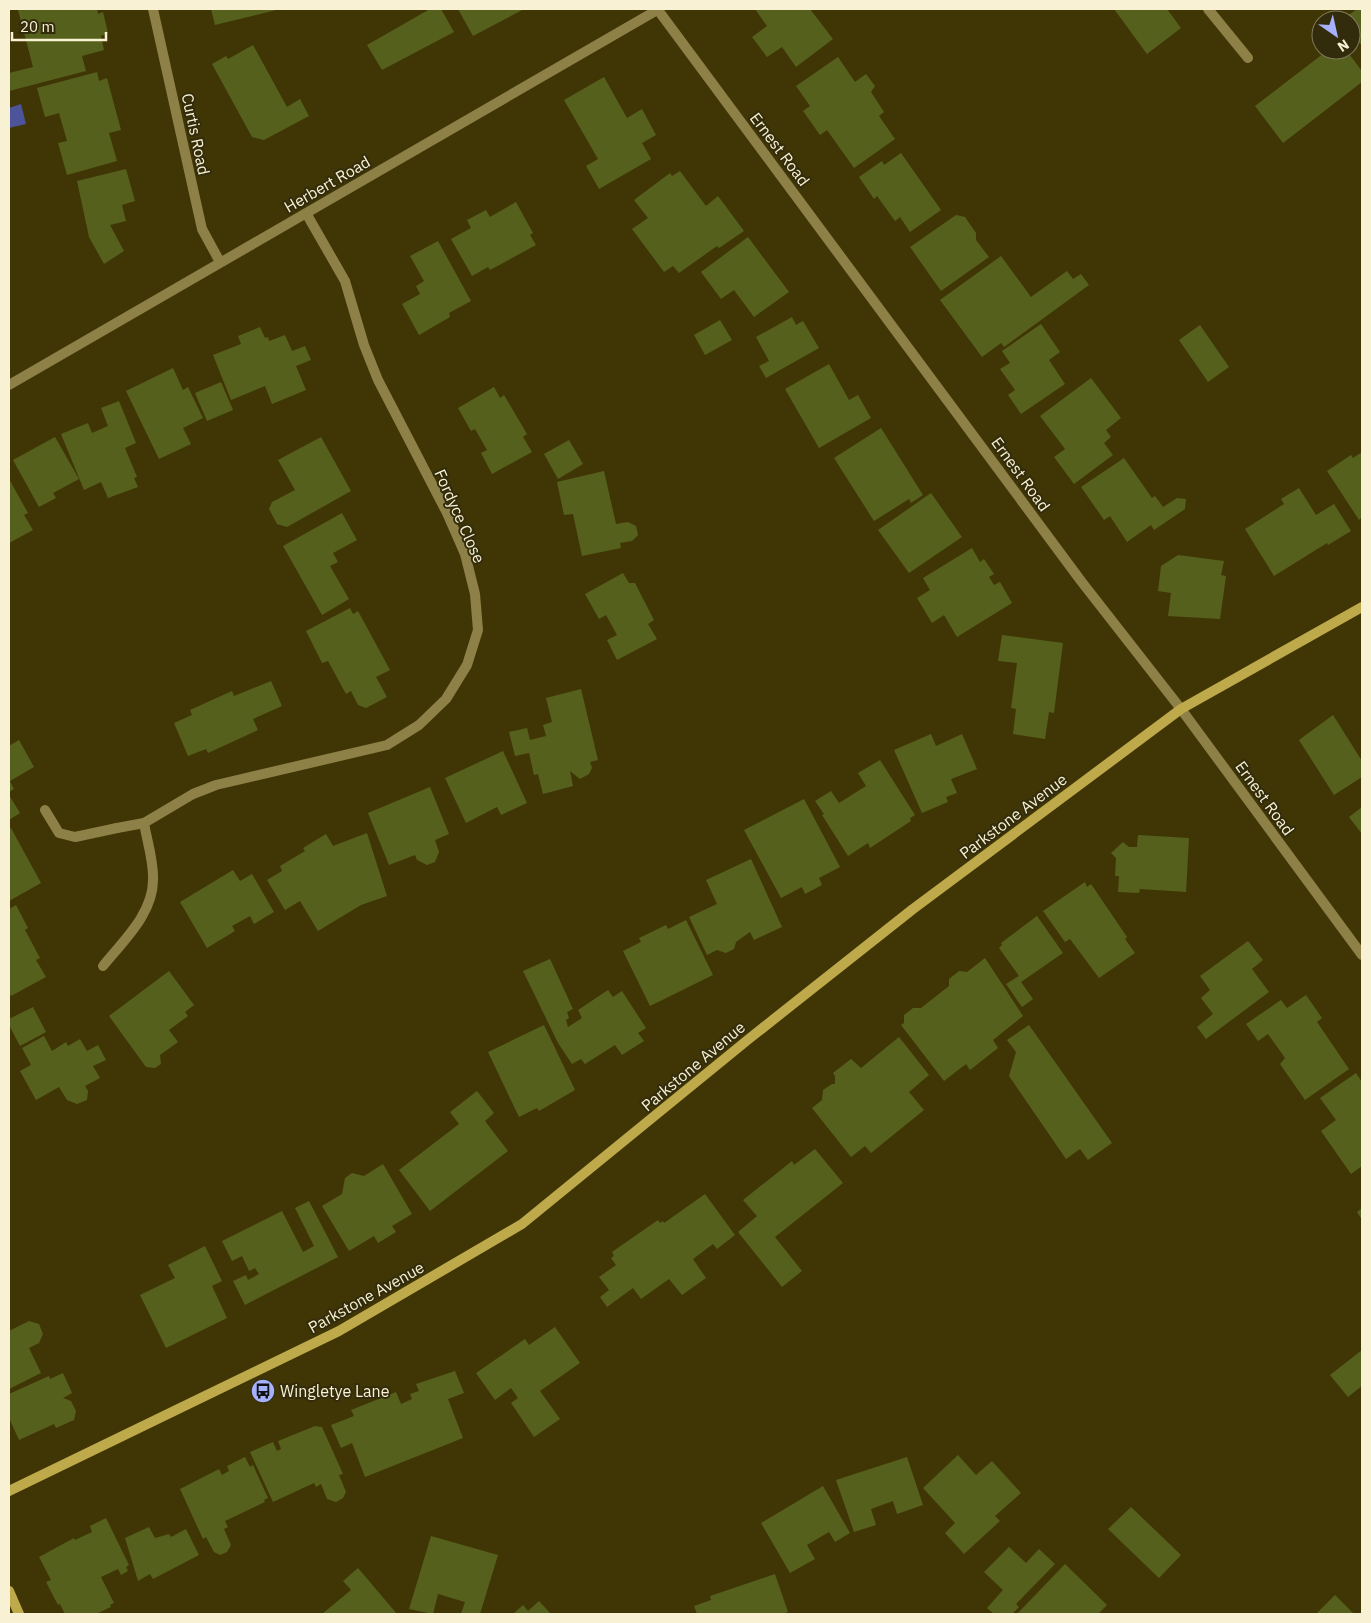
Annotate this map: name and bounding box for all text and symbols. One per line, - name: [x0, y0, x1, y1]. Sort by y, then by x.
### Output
- scale bar: [12, 10, 106, 42]
- north arrow: [1311, 10, 1361, 60]
- text: 20 m: [20, 17, 55, 36]
- text: N: [1334, 35, 1353, 56]
- street label: Curtis Road: [178, 91, 214, 177]
- street label: Ernest Road: [746, 108, 814, 190]
- street label: Herbert Road: [280, 151, 374, 217]
- street label: Ernest Road: [987, 433, 1055, 515]
- street label: Fordyce Close: [430, 466, 490, 566]
- street label: Ernest Road: [1231, 757, 1299, 839]
- street label: Parkstone Avenue: [955, 769, 1071, 863]
- street label: Parkstone Avenue: [637, 1017, 749, 1115]
- street label: Parkstone Avenue: [305, 1257, 428, 1337]
- bus stop icon: Wingletye Lane: [250, 1378, 276, 1404]
- place label: Wingletye Lane: [280, 1381, 390, 1401]

